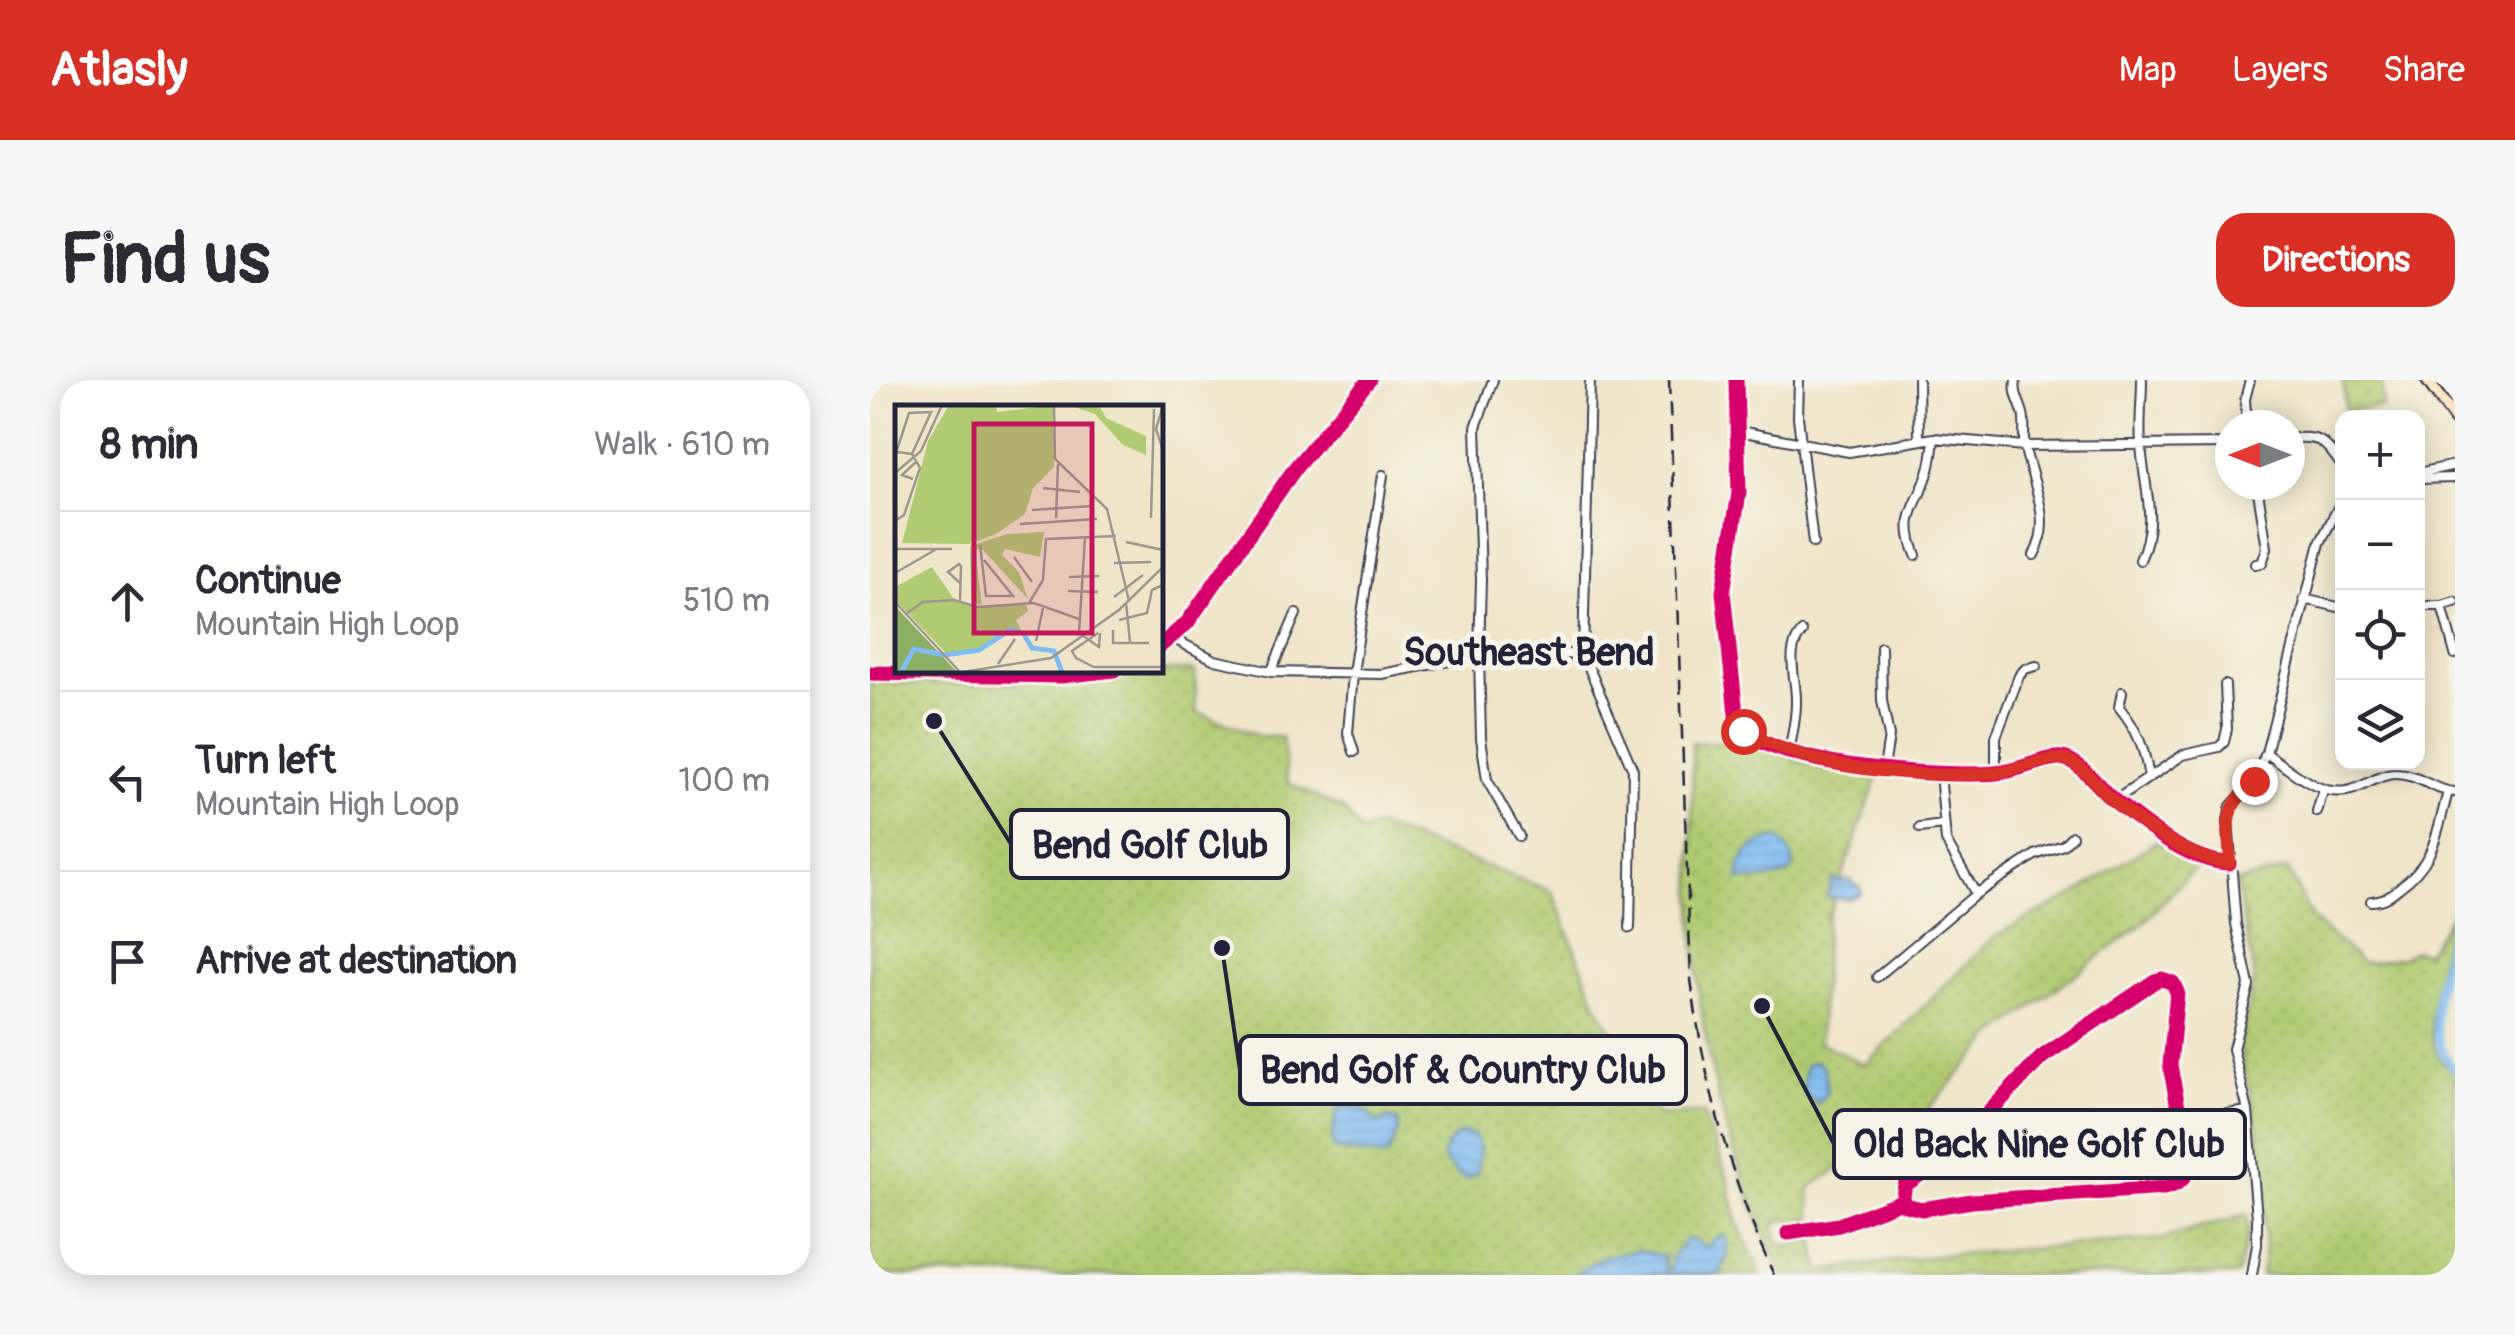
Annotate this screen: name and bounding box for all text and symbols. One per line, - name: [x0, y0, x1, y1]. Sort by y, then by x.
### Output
- text: Atlasly: [50, 40, 188, 100]
- text: Map: [2119, 48, 2177, 92]
- text: Layers: [2232, 48, 2328, 92]
- text: Share: [2383, 48, 2465, 92]
- button: Directions: [2216, 213, 2455, 307]
- text: Find us: [60, 216, 270, 304]
- inset map: [895, 405, 1162, 672]
- north arrow: [2215, 410, 2305, 500]
- map controls: [2335, 410, 2425, 770]
- button: +: [2335, 410, 2425, 500]
- text: 8 min: [100, 419, 198, 471]
- text: Walk · 610 m: [594, 425, 770, 465]
- button: −: [2335, 500, 2425, 590]
- text: Continue: [195, 557, 341, 605]
- icon: ahead: [100, 574, 155, 629]
- text: 510 m: [683, 581, 770, 621]
- button: locate: [2335, 590, 2425, 680]
- text: Mountain High Loop: [195, 605, 459, 645]
- district label: Southeast Bend: [1403, 629, 1655, 677]
- button: layers: [2335, 680, 2425, 770]
- route start: [1721, 709, 1767, 755]
- text: Turn left: [195, 737, 336, 785]
- icon: left: [100, 754, 155, 809]
- route end: [2232, 759, 2278, 805]
- text: 100 m: [678, 761, 770, 801]
- text: Mountain High Loop: [195, 785, 459, 825]
- callout: Bend Golf Club: [1011, 810, 1288, 878]
- text: Bend Golf Club: [1032, 822, 1268, 870]
- icon: arrive: [100, 934, 155, 989]
- text: Arrive at destination: [195, 937, 517, 985]
- callout: Bend Golf & Country Club: [1240, 1036, 1686, 1104]
- text: Bend Golf & Country Club: [1260, 1047, 1666, 1095]
- callout: Old Back Nine Golf Club: [1834, 1110, 2245, 1178]
- text: Old Back Nine Golf Club: [1853, 1121, 2225, 1169]

